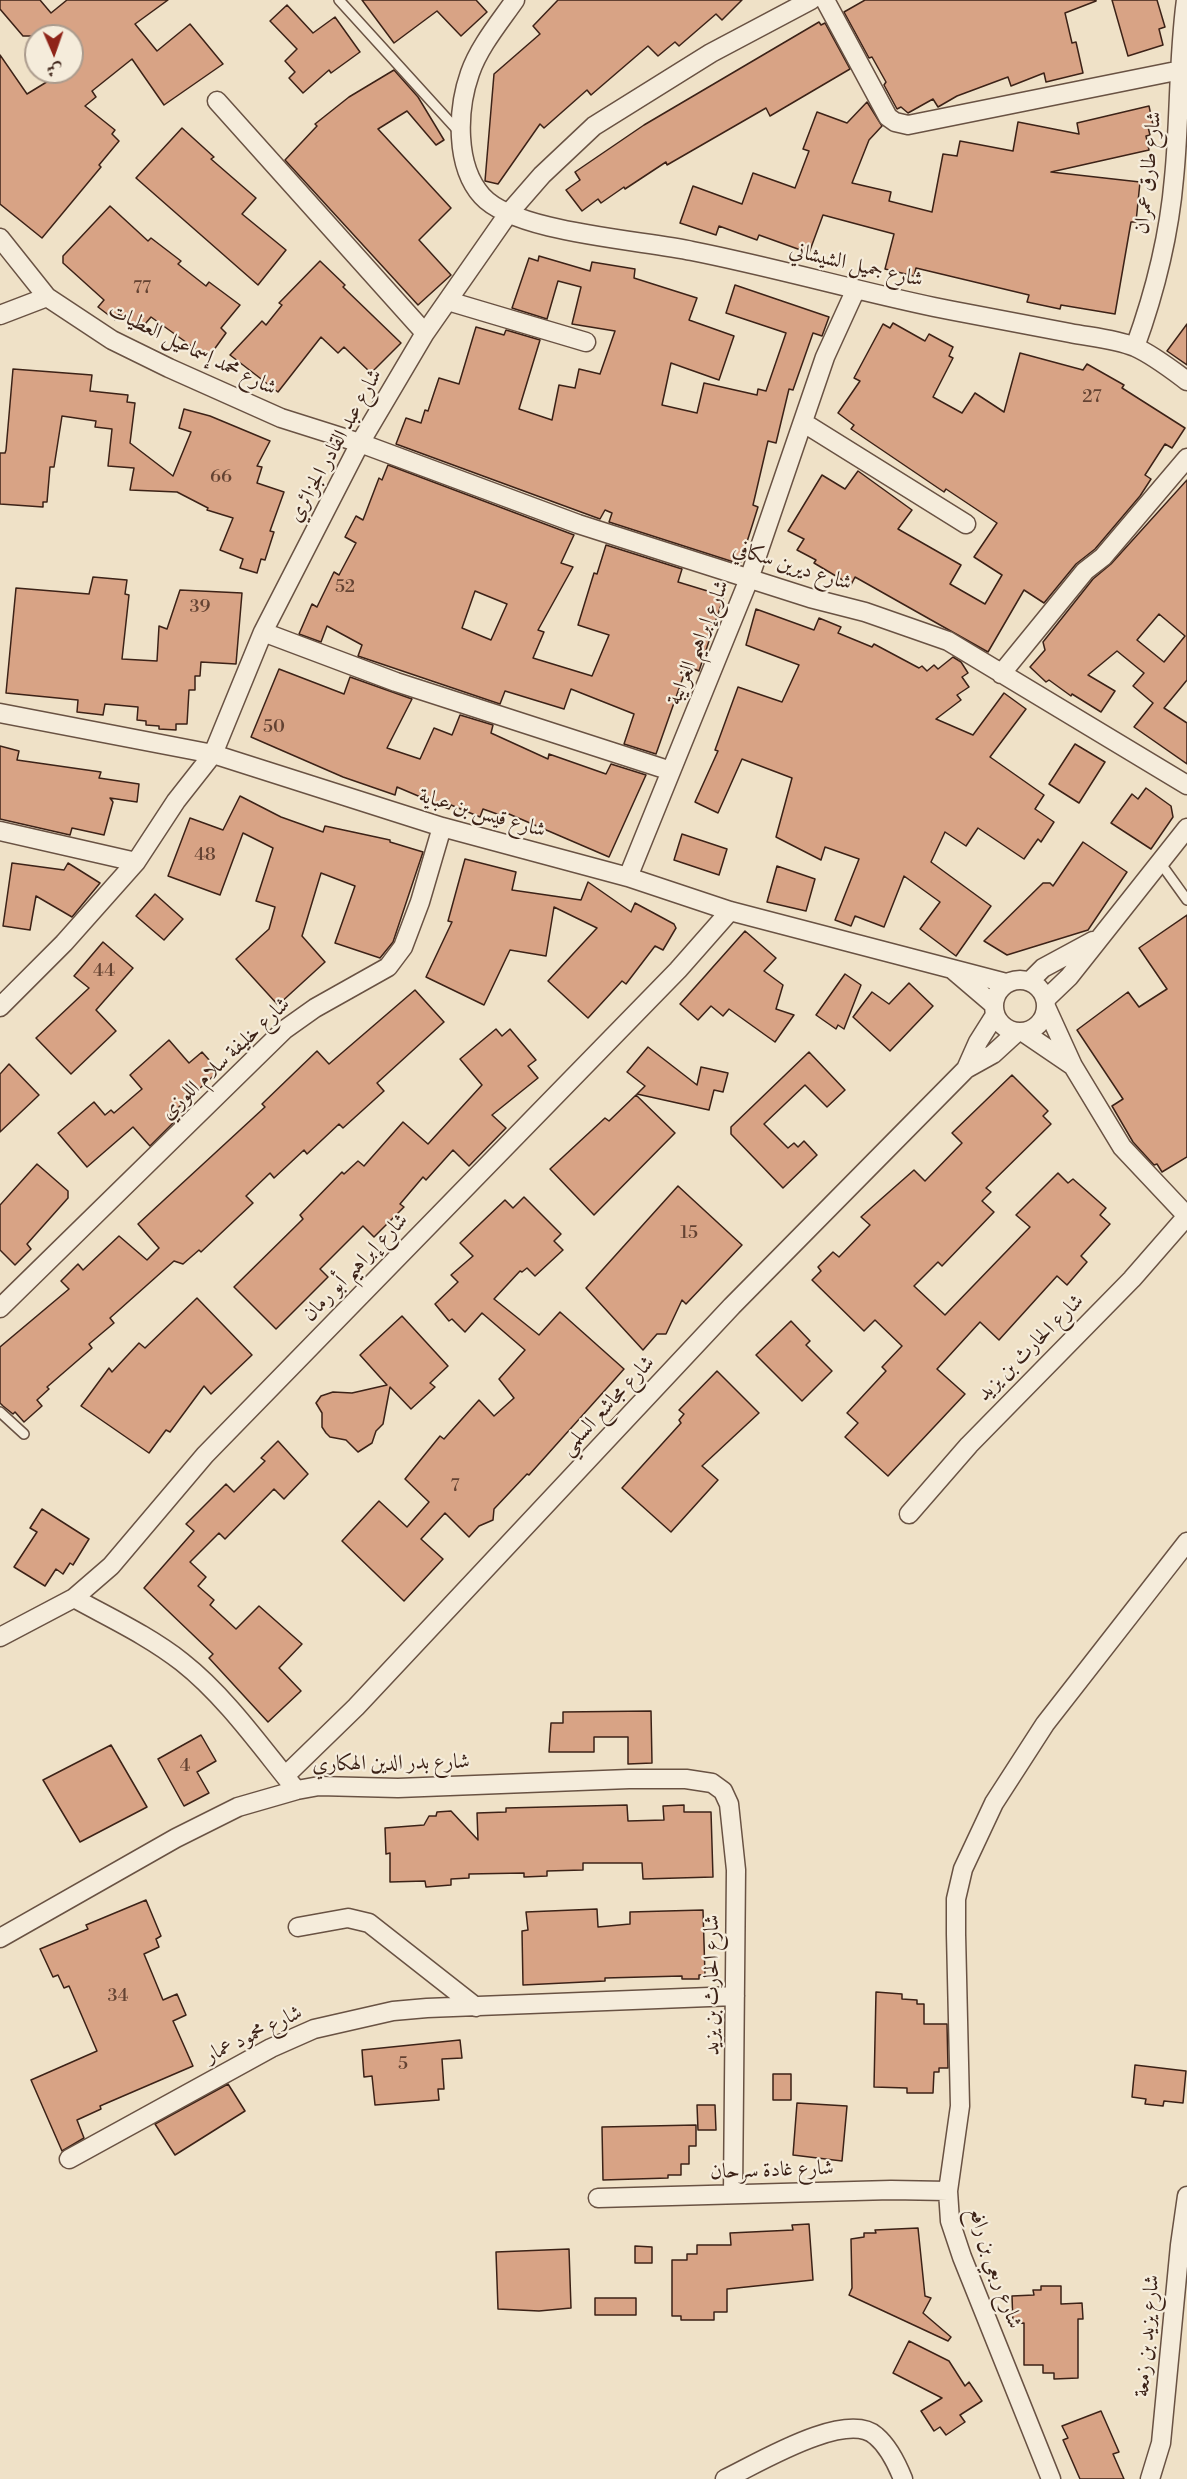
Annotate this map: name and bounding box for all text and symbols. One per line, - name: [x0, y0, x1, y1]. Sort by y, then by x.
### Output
- north arrow: [24, 24, 84, 84]
- text: ش: [46, 60, 63, 80]
- street label: شارع طارق عمران: [1130, 110, 1168, 236]
- street label: شارع جميل الشيشاني: [787, 238, 925, 294]
- house number: 77: [133, 278, 151, 300]
- street label: شارع محمد إسماعيل العطيات: [104, 298, 280, 402]
- street label: شارع عبد القادر الجزائري: [283, 365, 389, 527]
- house number: 27: [1082, 387, 1102, 409]
- house number: 66: [210, 467, 232, 489]
- street label: شارع ديرين سكافي: [729, 537, 855, 597]
- house number: 52: [335, 577, 355, 599]
- street label: شارع إبراهيم الغرايبة: [662, 577, 736, 709]
- house number: 39: [190, 597, 210, 619]
- house number: 50: [263, 717, 285, 739]
- street label: شارع قيس بن عباية: [416, 784, 548, 844]
- house number: 48: [194, 845, 216, 867]
- house number: 44: [93, 961, 115, 983]
- street label: شارع خليفة سلام اللوزي: [156, 993, 296, 1125]
- street label: شارع إبراهيم أبو رمان: [298, 1209, 414, 1327]
- house number: 15: [680, 1223, 698, 1245]
- street label: شارع الحارث بن يزيد: [972, 1289, 1090, 1407]
- street label: شارع مجاشع السلمي: [555, 1351, 661, 1461]
- house number: 7: [450, 1476, 460, 1498]
- street label: شارع بدر الدين الهكاري: [312, 1750, 470, 1778]
- house number: 4: [180, 1756, 190, 1778]
- street label: شارع الحارث بن يزيد: [700, 1915, 726, 2055]
- house number: 34: [108, 1986, 128, 2008]
- street label: شارع محمود عمار: [201, 2001, 307, 2069]
- house number: 5: [398, 2054, 408, 2076]
- street label: شارع غادة سرحان: [710, 2156, 834, 2186]
- street label: شارع ربعي بن رافع: [961, 2204, 1027, 2332]
- street label: شارع يزيد بن زمعة: [1130, 2274, 1166, 2398]

